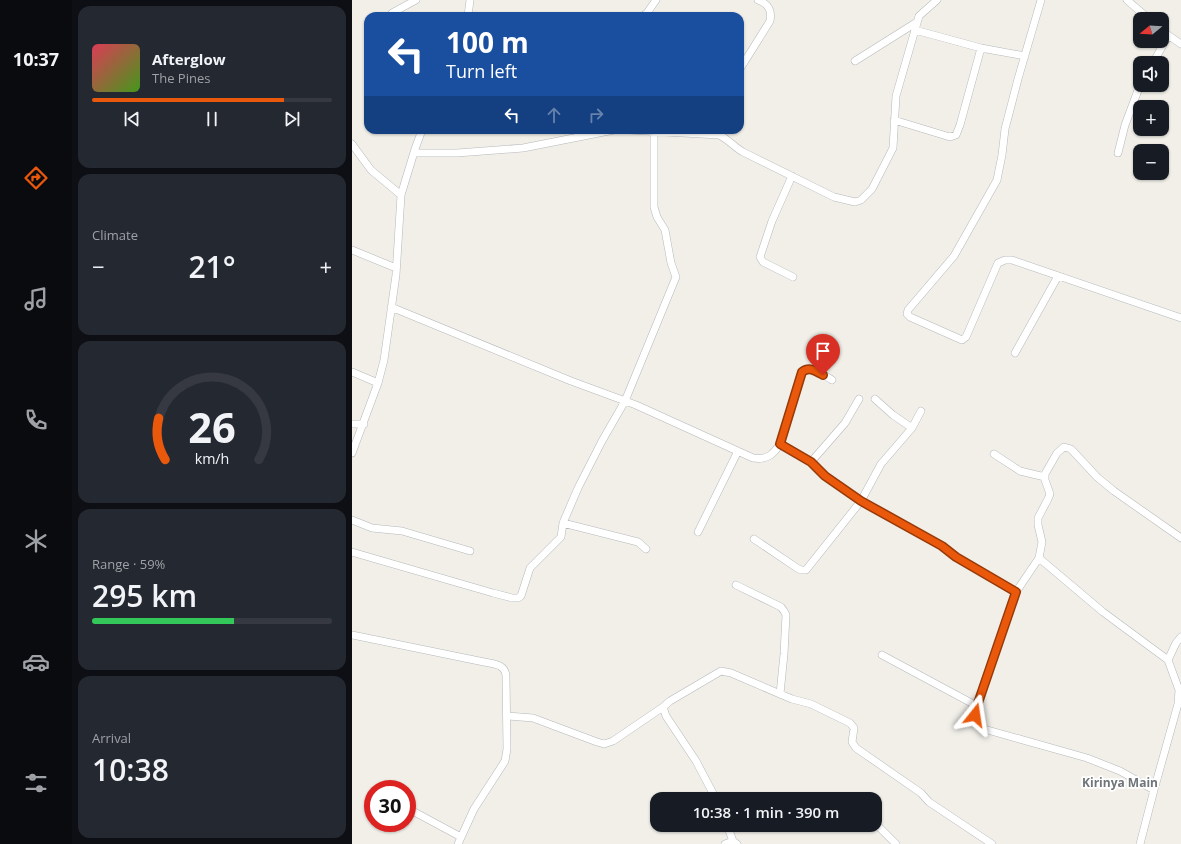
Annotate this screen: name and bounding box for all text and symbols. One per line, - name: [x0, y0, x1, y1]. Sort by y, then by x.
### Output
- north arrow: [1133, 12, 1169, 48]
- map controls: [1133, 12, 1169, 180]
- text: 100 m: [446, 23, 529, 61]
- icon: left: [380, 28, 432, 80]
- text: 10:37: [13, 47, 59, 71]
- text: Afterglow: [152, 49, 226, 69]
- button: sound: [1133, 56, 1169, 92]
- text: Turn left: [446, 59, 517, 83]
- text: The Pines: [152, 69, 210, 87]
- button: +: [1133, 100, 1169, 136]
- icon: left: [501, 104, 523, 126]
- icon: ahead: [543, 104, 565, 126]
- icon: right: [585, 104, 607, 126]
- icon: previous: [121, 108, 143, 130]
- icon: pause: [201, 108, 223, 130]
- icon: next: [281, 108, 303, 130]
- button: −: [1133, 144, 1169, 180]
- icon: directions: [22, 164, 50, 192]
- text: Climate: [92, 226, 138, 244]
- text: 21°: [188, 246, 236, 287]
- text: −: [92, 251, 105, 281]
- text: +: [319, 251, 332, 281]
- icon: music: [22, 285, 50, 313]
- pin: [806, 334, 840, 375]
- icon: arrive: [812, 340, 834, 362]
- text: 26: [188, 399, 236, 455]
- icon: phone: [22, 406, 50, 434]
- text: km/h: [195, 449, 229, 468]
- icon: climate: [22, 527, 50, 555]
- text: Range · 59%: [92, 555, 165, 573]
- text: 295 km: [92, 575, 197, 616]
- icon: car: [22, 648, 50, 676]
- position arrow: [954, 694, 996, 736]
- text: Arrival: [92, 729, 131, 747]
- text: 10:38: [92, 749, 169, 790]
- icon: filters: [22, 769, 50, 797]
- district label: Kirinya Main: [1082, 774, 1158, 791]
- speed limit sign: 30: [364, 780, 416, 832]
- text: 10:38 · 1 min · 390 m: [693, 802, 839, 822]

